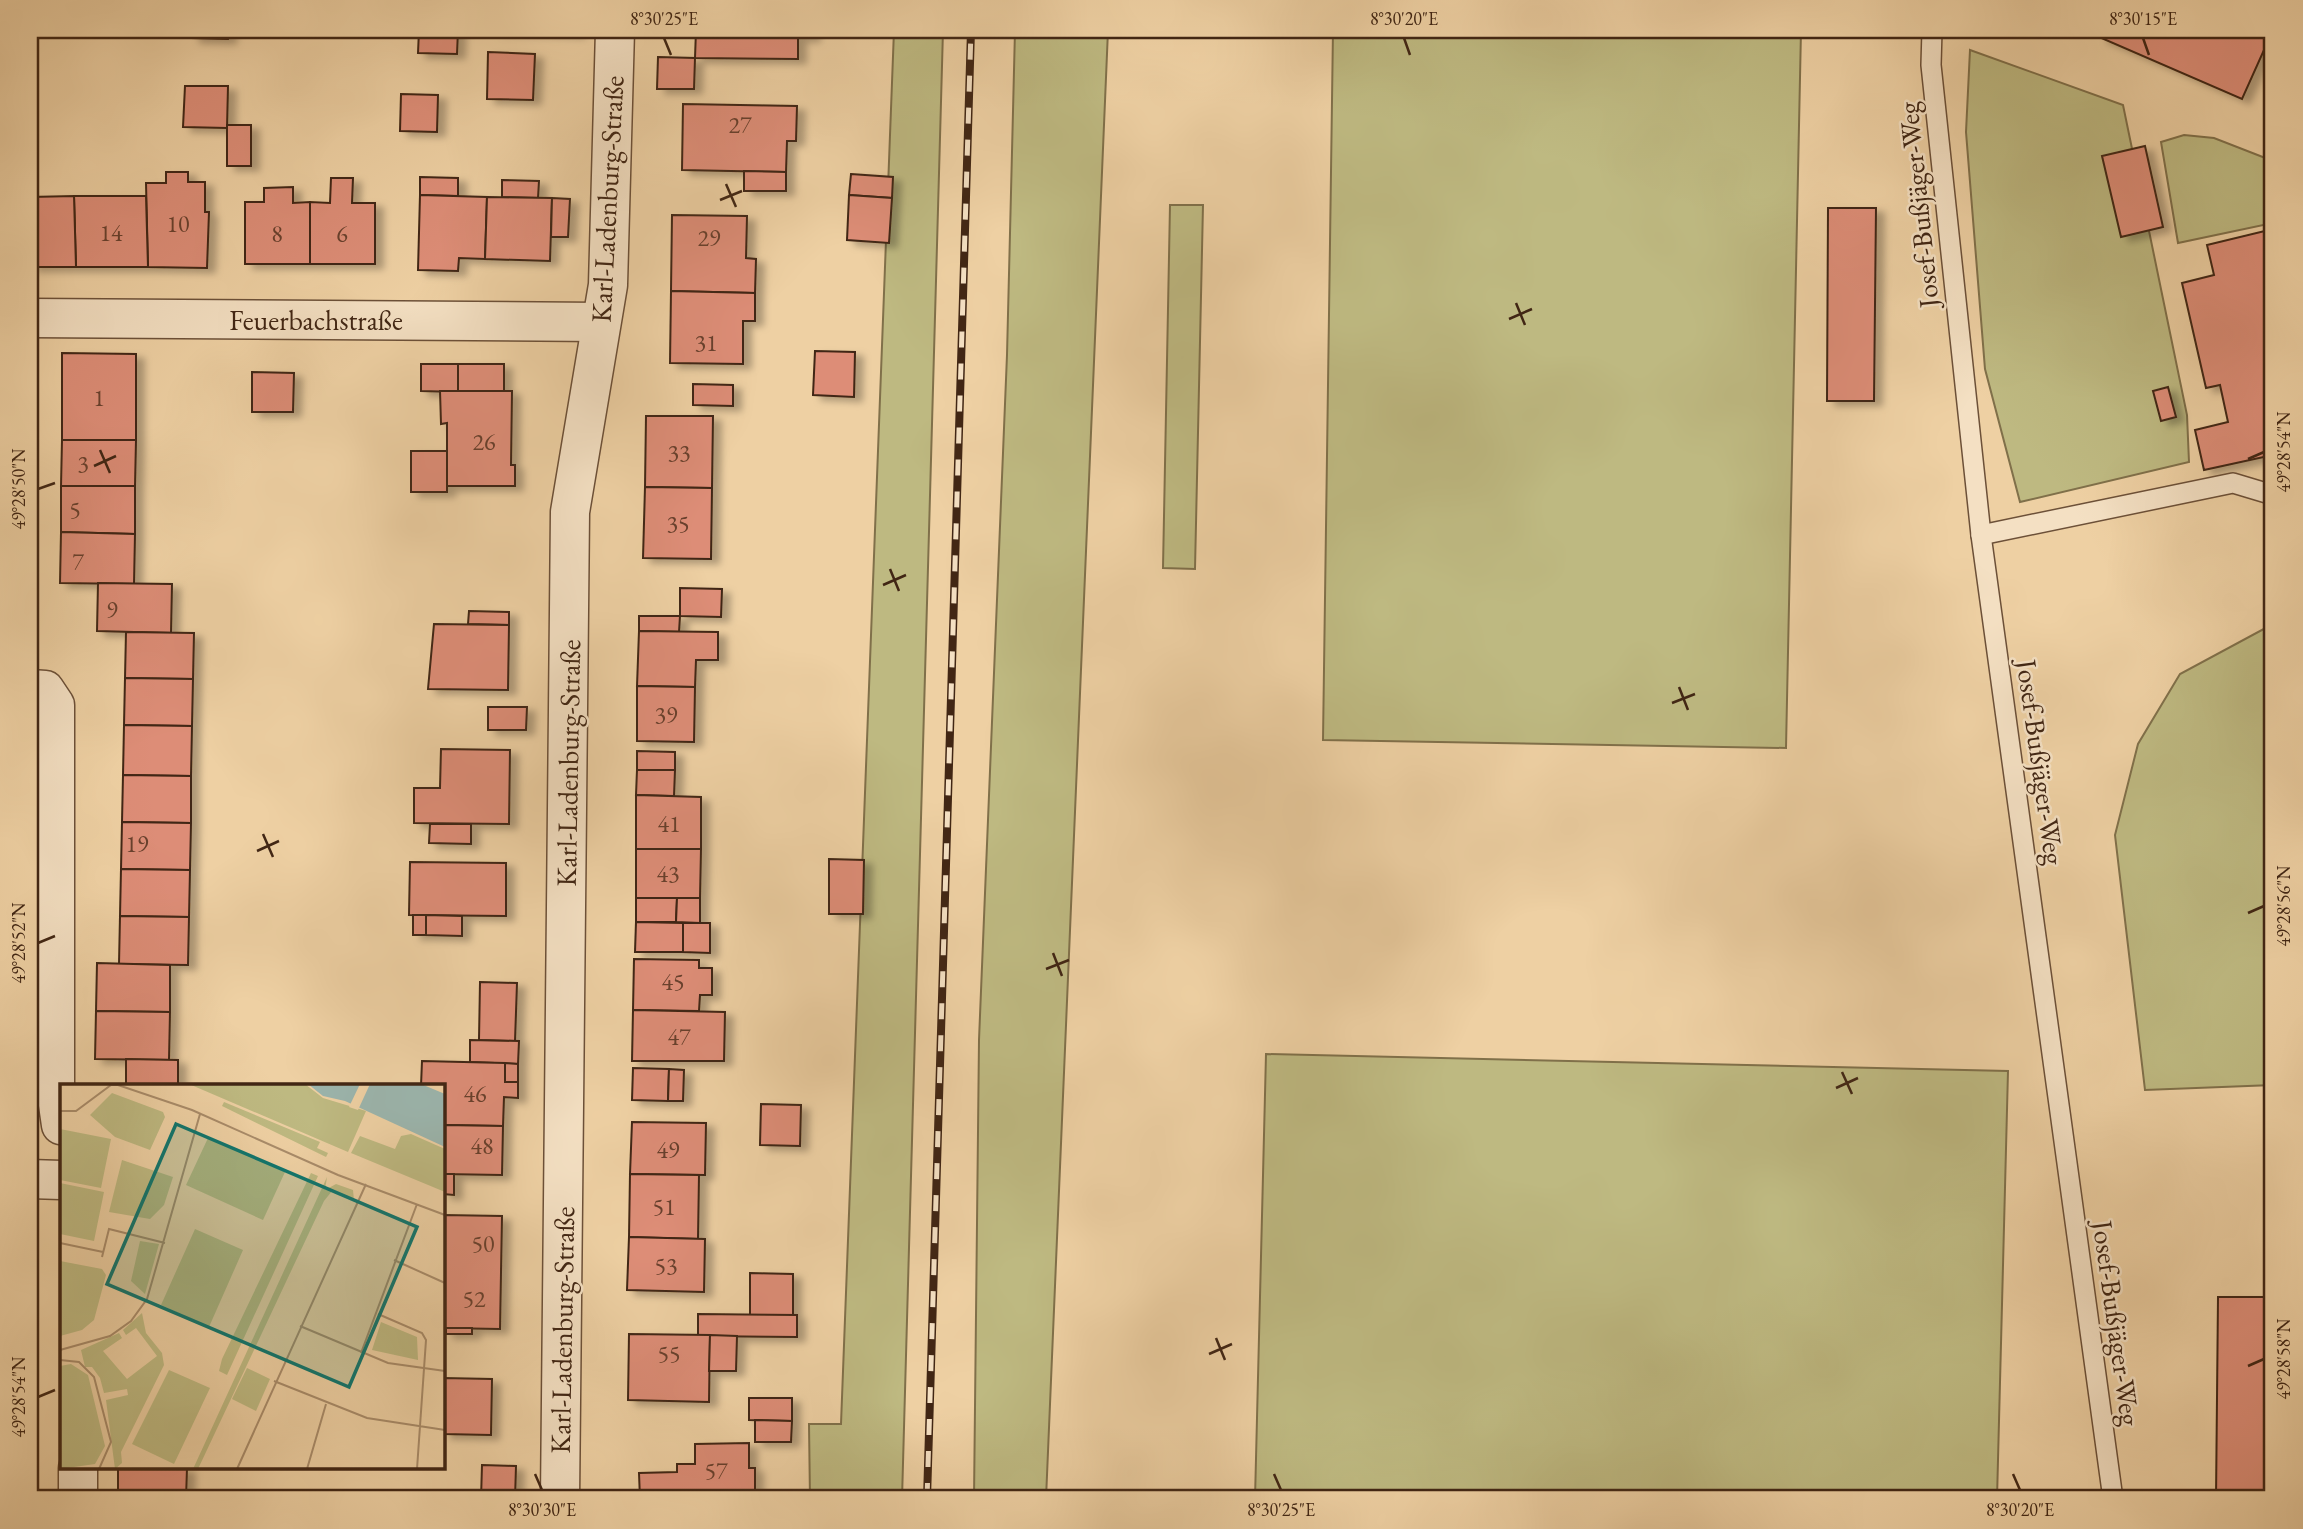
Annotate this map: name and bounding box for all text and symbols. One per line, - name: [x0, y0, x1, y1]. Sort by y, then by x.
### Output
- text: 8°30'25"E: [630, 7, 698, 30]
- text: 8°30'20"E: [1370, 7, 1438, 30]
- text: 8°30'15"E: [2109, 7, 2177, 30]
- street label: Karl-Ladenburg-Straße: [583, 75, 631, 323]
- street label: Josef-Bußjäger-Weg: [1889, 99, 1947, 312]
- house number: 27: [728, 109, 752, 140]
- house number: 10: [166, 208, 190, 239]
- house number: 14: [99, 217, 123, 248]
- house number: 8: [271, 218, 283, 249]
- house number: 6: [336, 218, 348, 249]
- house number: 29: [697, 222, 721, 253]
- street label: Feuerbachstraße: [229, 302, 403, 338]
- house number: 31: [694, 327, 718, 358]
- house number: 1: [93, 382, 105, 413]
- text: 49°28'54"N: [2272, 411, 2295, 492]
- house number: 26: [472, 426, 496, 457]
- house number: 33: [667, 437, 691, 468]
- text: 49°28'50"N: [7, 448, 30, 529]
- house number: 3: [77, 448, 89, 479]
- house number: 5: [69, 494, 81, 525]
- house number: 35: [666, 508, 690, 539]
- house number: 7: [72, 546, 84, 577]
- house number: 9: [106, 594, 118, 625]
- street label: Karl-Ladenburg-Straße: [548, 639, 588, 887]
- street label: Josef-Bußjäger-Weg: [2009, 655, 2073, 868]
- house number: 39: [654, 699, 678, 730]
- house number: 41: [657, 808, 681, 839]
- house number: 19: [125, 828, 149, 859]
- house number: 43: [656, 858, 680, 889]
- text: 49°28'56"N: [2272, 865, 2295, 946]
- text: 49°28'52"N: [7, 902, 30, 983]
- house number: 45: [661, 966, 685, 997]
- house number: 47: [667, 1021, 691, 1052]
- house number: 46: [463, 1078, 487, 1109]
- inset map: [60, 1084, 444, 1470]
- house number: 48: [470, 1130, 494, 1161]
- house number: 49: [656, 1134, 680, 1165]
- house number: 51: [652, 1191, 676, 1222]
- street label: Karl-Ladenburg-Straße: [542, 1206, 582, 1454]
- street label: Josef-Bußjäger-Weg: [2085, 1216, 2149, 1429]
- house number: 50: [471, 1228, 495, 1259]
- house number: 53: [654, 1250, 678, 1281]
- house number: 52: [462, 1283, 486, 1314]
- text: 49°28'58"N: [2272, 1318, 2295, 1399]
- house number: 55: [657, 1338, 681, 1369]
- text: 49°28'54"N: [7, 1356, 30, 1437]
- house number: 57: [704, 1455, 728, 1486]
- text: 8°30'30"E: [508, 1498, 576, 1521]
- text: 8°30'25"E: [1247, 1498, 1315, 1521]
- text: 8°30'20"E: [1986, 1498, 2054, 1521]

